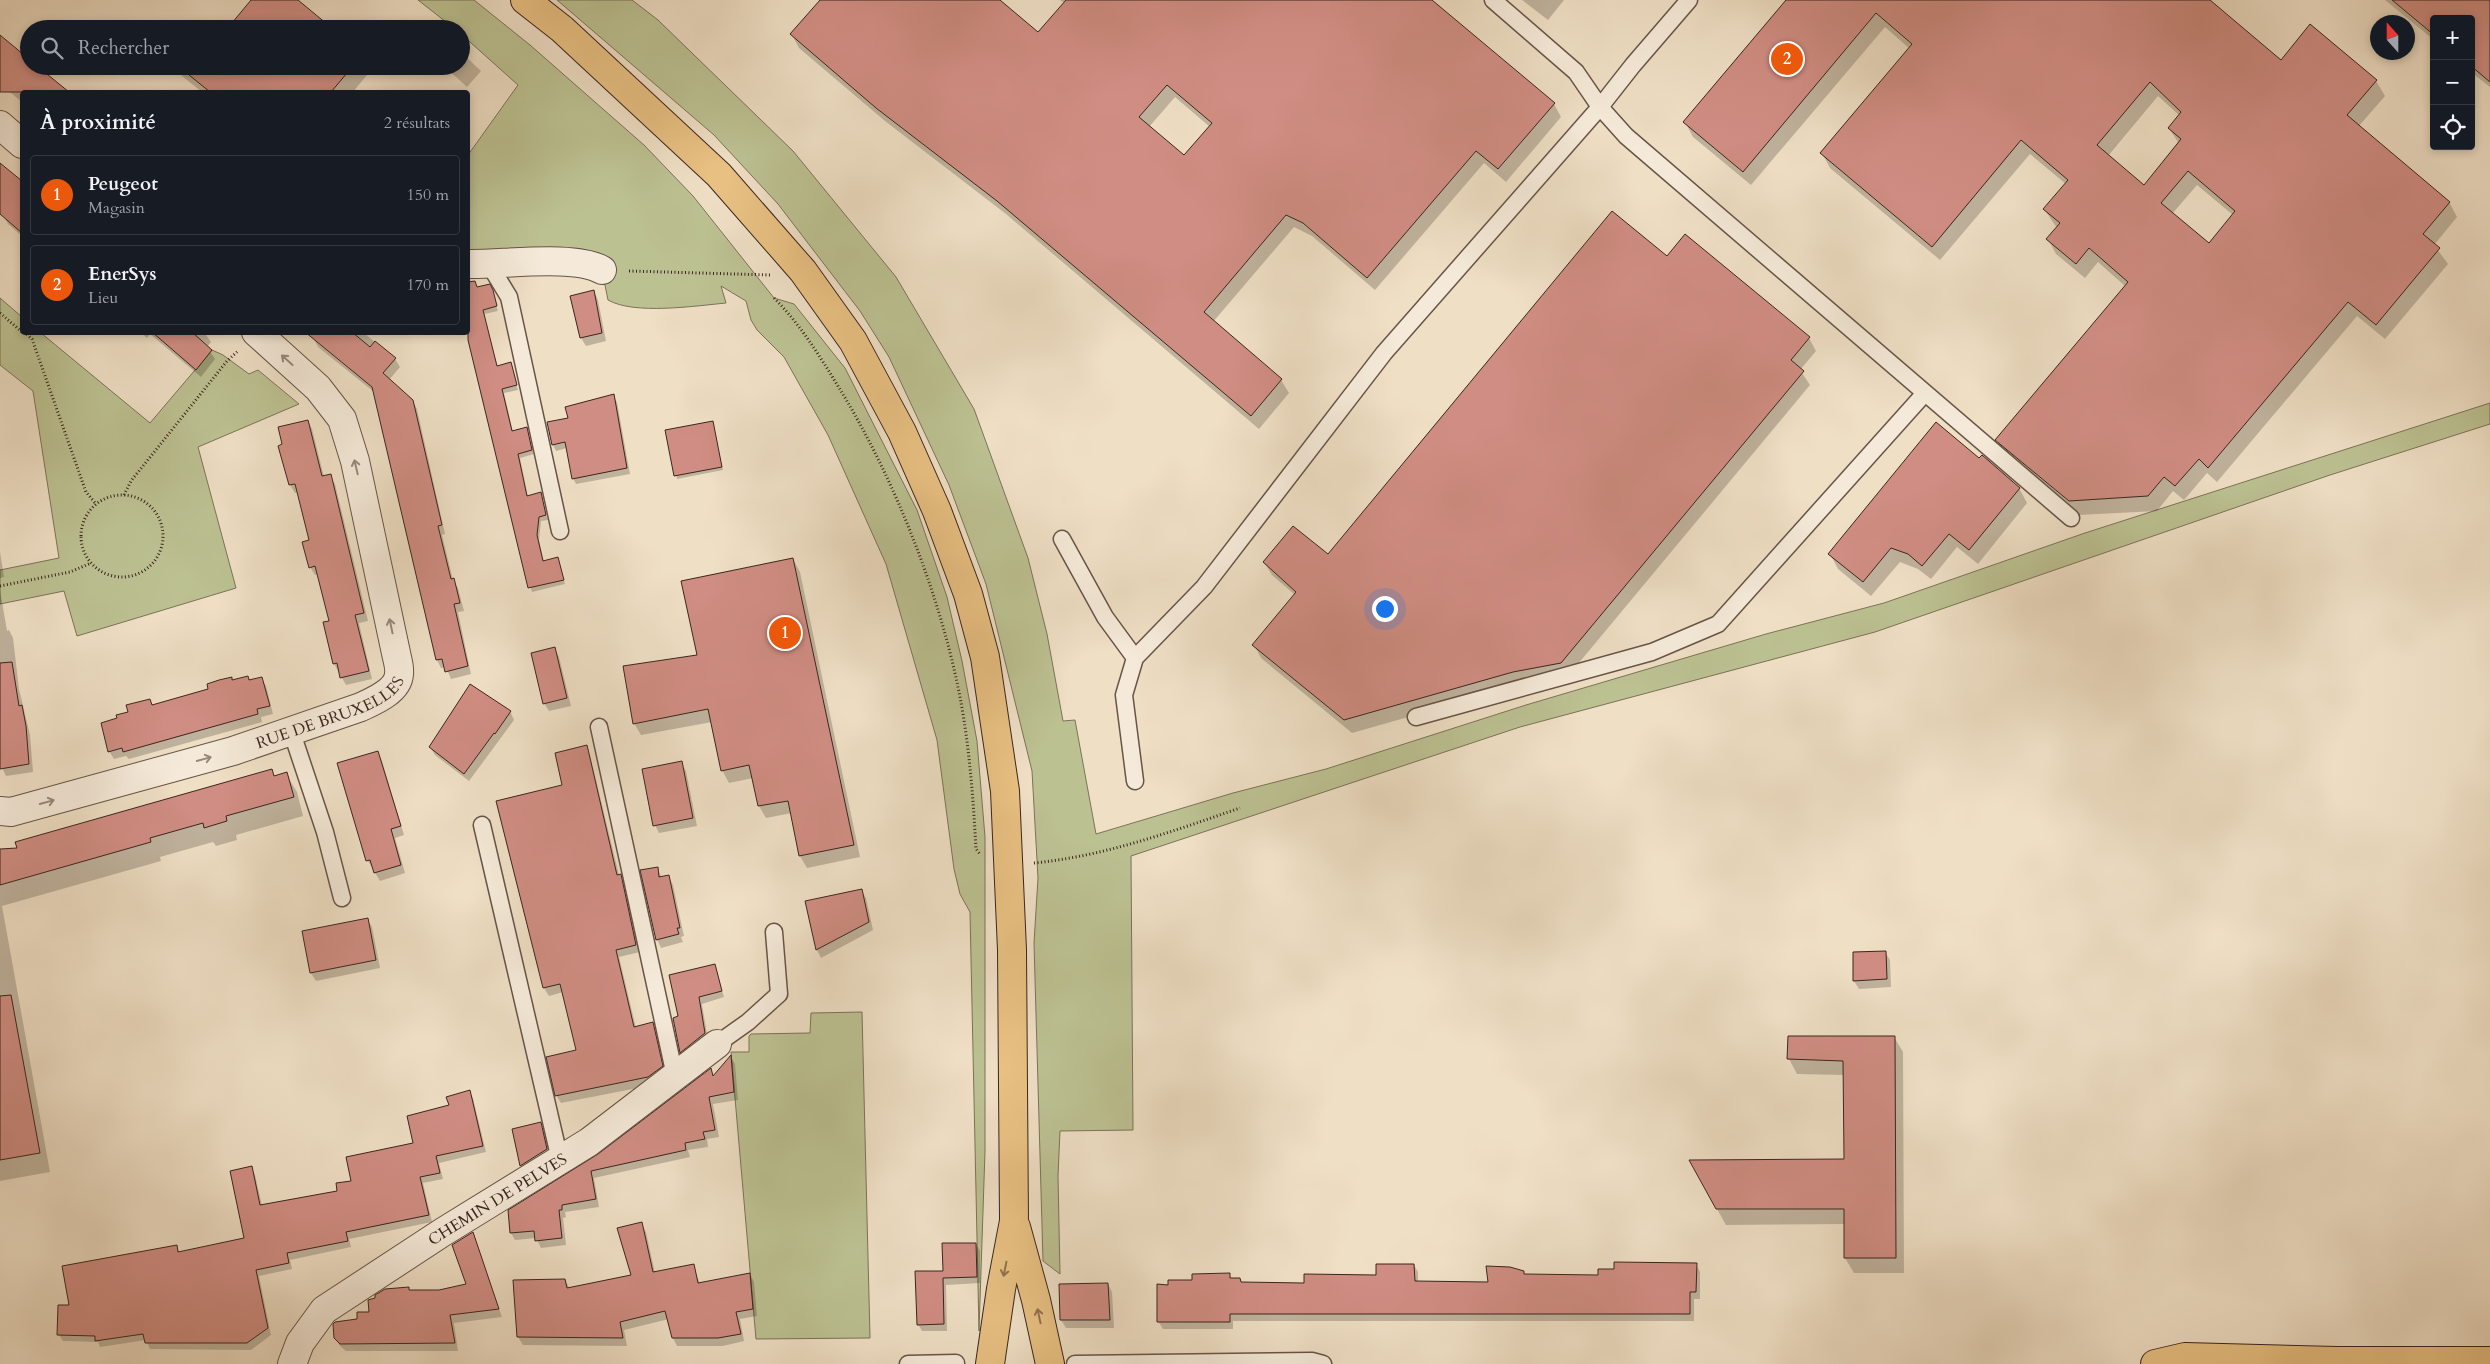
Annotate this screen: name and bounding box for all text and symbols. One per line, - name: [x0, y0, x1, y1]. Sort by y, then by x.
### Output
- north arrow: [2370, 15, 2415, 60]
- map controls: [2430, 15, 2475, 150]
- button: +: [2430, 15, 2475, 60]
- search box: [20, 20, 470, 75]
- icon: search: [38, 34, 66, 62]
- text: Rechercher: [78, 35, 169, 61]
- pin: 2: [1771, 40, 1803, 78]
- button: −: [2430, 60, 2475, 105]
- button: locate: [2430, 105, 2475, 150]
- text: À proximité: [40, 108, 156, 137]
- text: 2 résultats: [384, 112, 450, 134]
- text: Peugeot: [88, 171, 158, 197]
- text: 1: [53, 184, 61, 206]
- text: 150 m: [407, 184, 449, 206]
- text: Magasin: [88, 197, 145, 219]
- text: EnerSys: [88, 261, 157, 287]
- text: 2: [53, 274, 61, 296]
- text: 170 m: [407, 274, 449, 296]
- text: Lieu: [88, 287, 118, 309]
- one-way arrow: [281, 354, 294, 366]
- one-way arrow: [351, 459, 360, 475]
- your location: [1372, 596, 1398, 622]
- pin: 1: [769, 614, 801, 652]
- one-way arrow: [385, 618, 395, 634]
- street label: RUE DE BRUXELLES: [253, 673, 410, 754]
- one-way arrow: [196, 753, 212, 763]
- one-way arrow: [39, 797, 55, 806]
- street label: CHEMIN DE PELVES: [424, 1148, 571, 1251]
- one-way arrow: [1000, 1260, 1009, 1276]
- one-way arrow: [1034, 1309, 1043, 1325]

